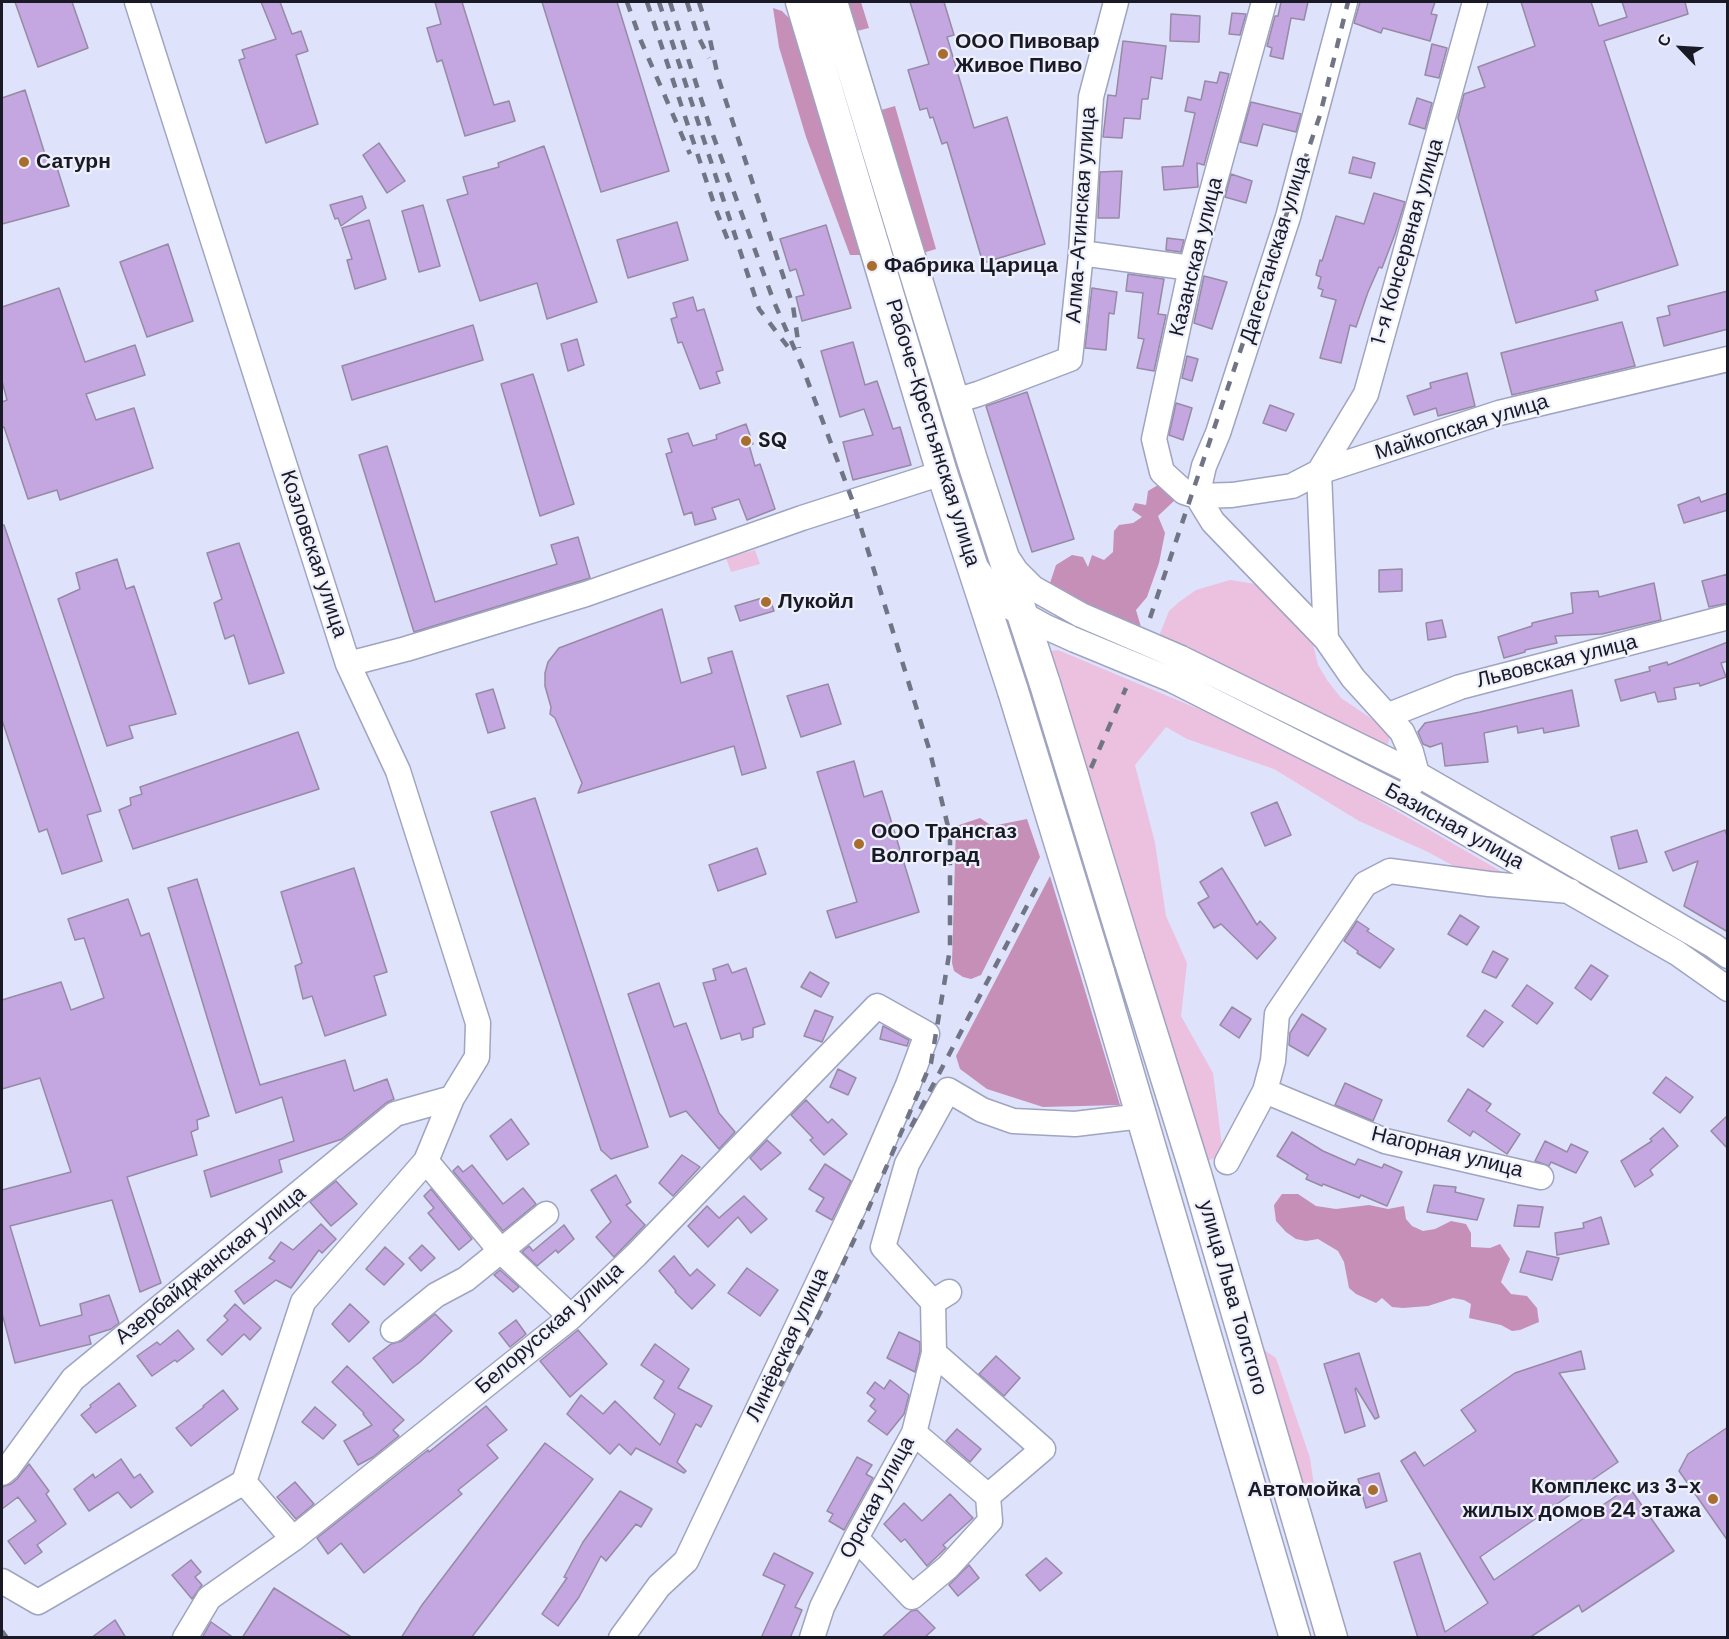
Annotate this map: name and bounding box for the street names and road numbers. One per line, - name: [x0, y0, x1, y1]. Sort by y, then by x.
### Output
- street label: Алма-Атинская улица: [1062, 106, 1102, 324]
- street label: 1-я Консервная улица: [1366, 136, 1450, 348]
- street label: Дагестанская улица: [1236, 153, 1316, 347]
- street label: Казанская улица: [1165, 175, 1229, 339]
- street label: Рабоче-Крестьянская улица: [879, 296, 985, 570]
- street label: Майкопская улица: [1372, 390, 1552, 466]
- street label: Козловская улица: [274, 467, 352, 641]
- street label: Львовская улица: [1474, 630, 1640, 694]
- street label: Базисная улица: [1380, 778, 1528, 876]
- street label: Нагорная улица: [1369, 1122, 1525, 1184]
- street label: Азербайджанская улица: [111, 1181, 311, 1351]
- street label: улица Льва Толстого: [1192, 1198, 1272, 1398]
- street label: Белорусская улица: [471, 1258, 629, 1400]
- street label: Линёвская улица: [741, 1264, 835, 1426]
- street label: Орская улица: [835, 1433, 921, 1563]

